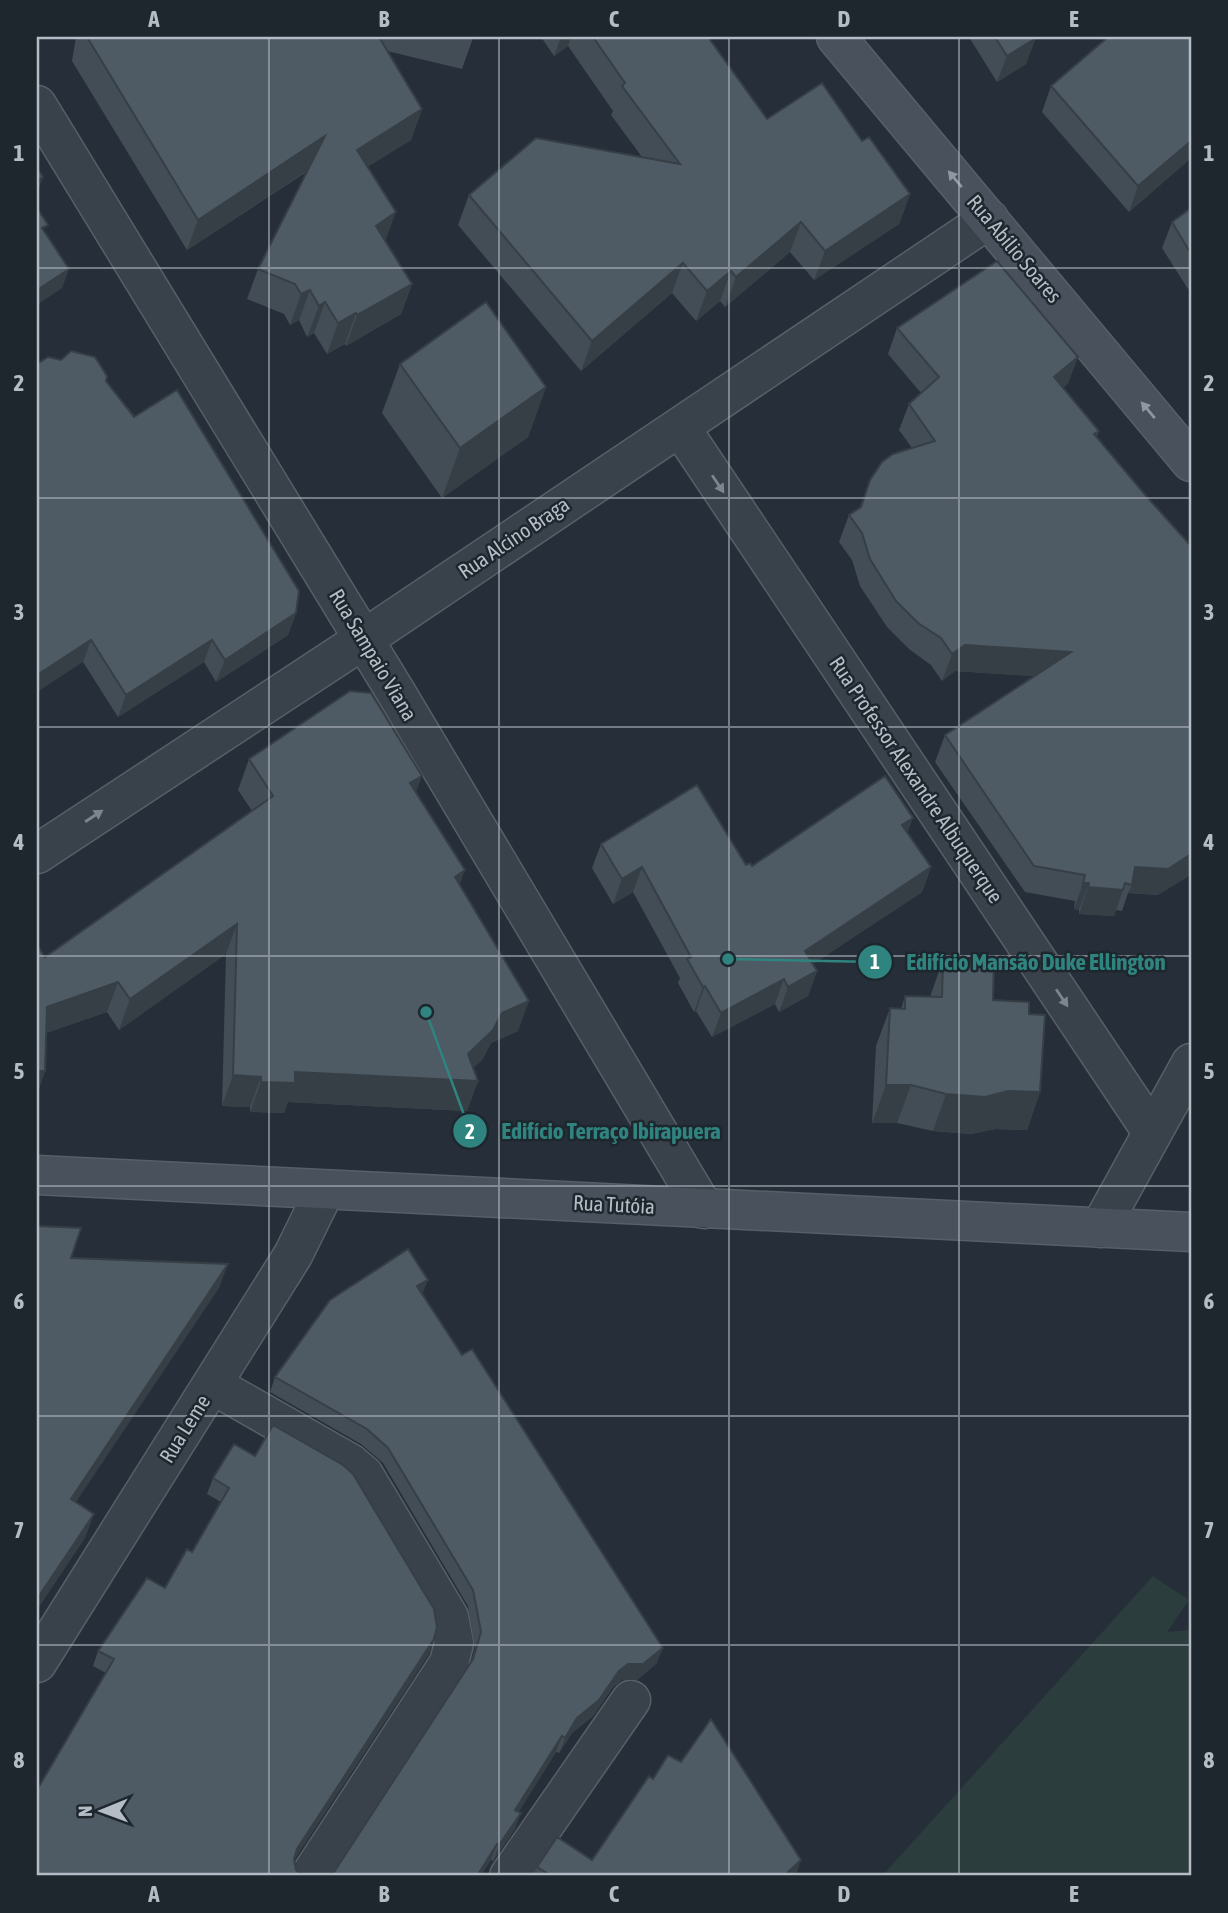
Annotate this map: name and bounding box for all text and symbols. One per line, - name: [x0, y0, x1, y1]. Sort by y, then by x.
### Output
- text: A: [147, 6, 160, 32]
- text: B: [379, 6, 390, 32]
- text: C: [609, 6, 620, 32]
- text: D: [838, 6, 851, 32]
- text: E: [1069, 6, 1079, 32]
- text: 1: [14, 140, 25, 166]
- text: 1: [1204, 140, 1215, 166]
- one-way arrow: [948, 170, 963, 187]
- street label: Rua Abílio Soares: [963, 190, 1067, 307]
- text: 2: [14, 370, 24, 396]
- text: 2: [1204, 370, 1214, 396]
- one-way arrow: [1140, 401, 1155, 419]
- one-way arrow: [711, 474, 724, 493]
- street label: Rua Alcino Braga: [454, 491, 573, 583]
- street label: Rua Sampaio Viana: [325, 584, 423, 725]
- text: 3: [14, 599, 24, 625]
- text: 3: [1204, 599, 1214, 625]
- street label: Rua Professor Alexandre Albuquerque: [825, 652, 1008, 907]
- one-way arrow: [84, 810, 104, 823]
- text: 4: [13, 829, 25, 855]
- text: 4: [1203, 829, 1215, 855]
- callout: Edifício Mansão Duke Ellington: [858, 940, 1180, 984]
- text: 1: [870, 949, 880, 973]
- text: Edifício Mansão Duke Ellington: [906, 949, 1166, 975]
- one-way arrow: [1056, 988, 1069, 1008]
- text: 5: [14, 1058, 25, 1084]
- text: 5: [1204, 1058, 1215, 1084]
- callout: Edifício Terraço Ibirapuera: [452, 1109, 735, 1153]
- text: Edifício Terraço Ibirapuera: [501, 1118, 721, 1144]
- text: 2: [465, 1119, 475, 1143]
- street label: Rua Tutóia: [573, 1190, 656, 1218]
- text: 6: [14, 1288, 25, 1314]
- text: 6: [1204, 1288, 1215, 1314]
- street label: Rua Leme: [154, 1390, 214, 1467]
- text: 7: [14, 1517, 24, 1543]
- text: 7: [1204, 1517, 1214, 1543]
- text: 8: [14, 1747, 25, 1773]
- text: 8: [1204, 1747, 1215, 1773]
- north arrow: [66, 1776, 136, 1846]
- text: N: [74, 1805, 96, 1817]
- text: A: [147, 1881, 160, 1907]
- text: B: [379, 1881, 390, 1907]
- text: C: [609, 1881, 620, 1907]
- text: D: [838, 1881, 851, 1907]
- text: E: [1069, 1881, 1079, 1907]

